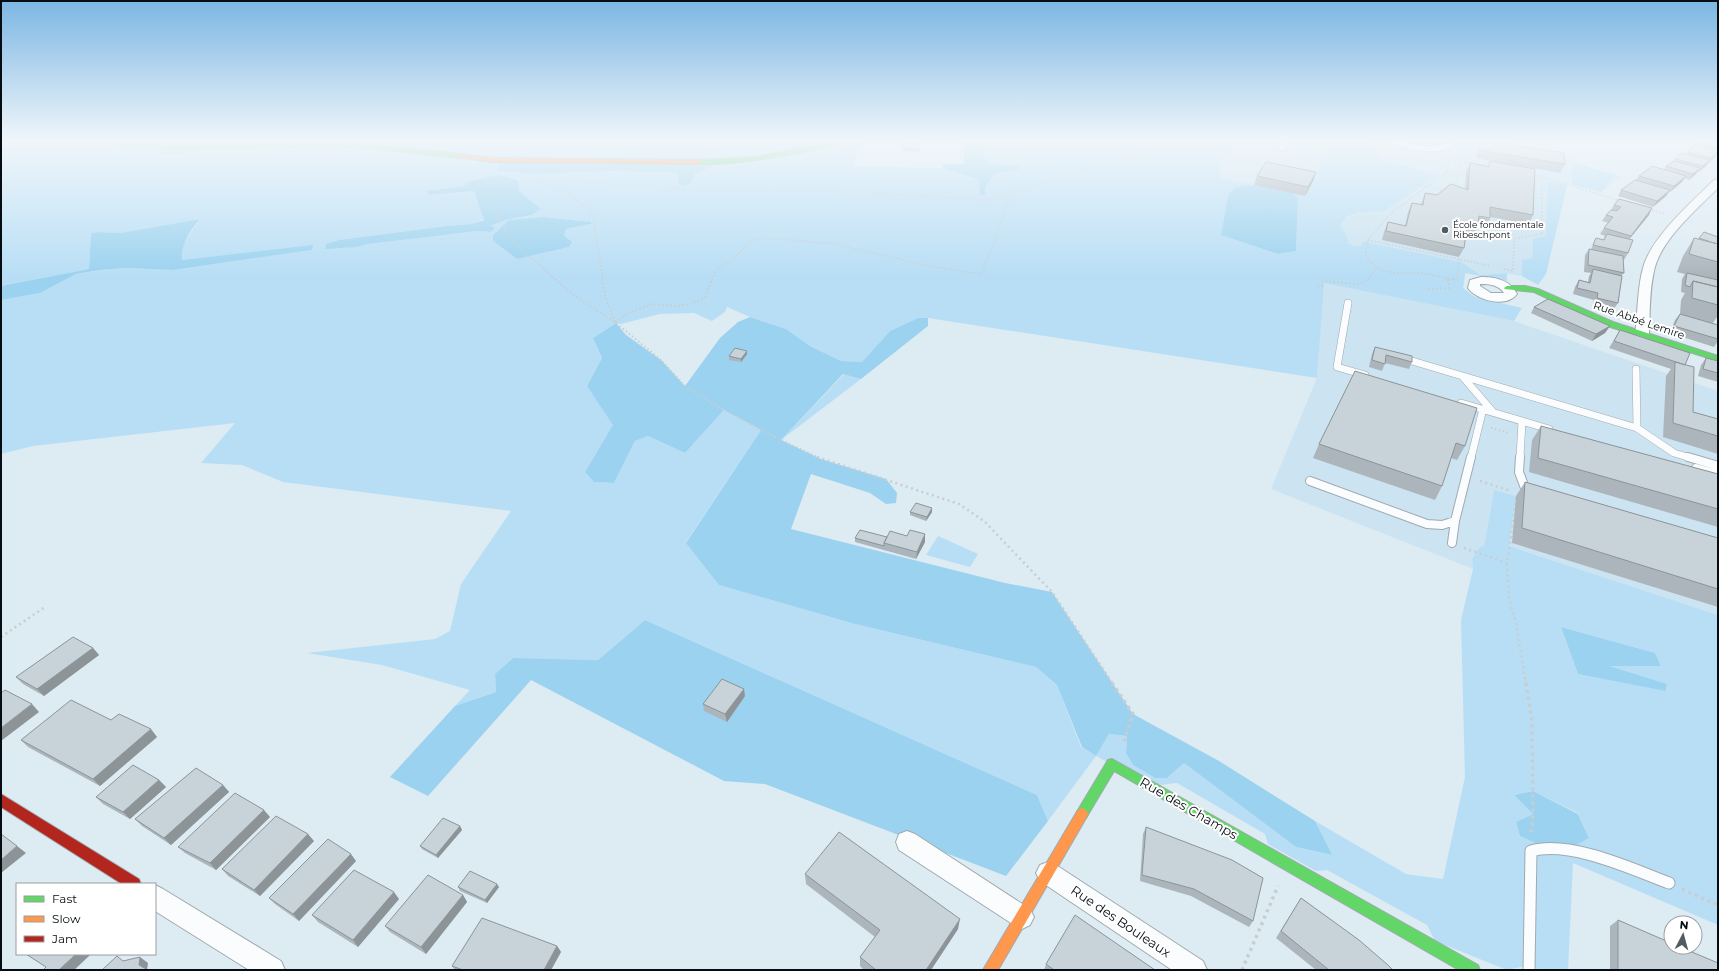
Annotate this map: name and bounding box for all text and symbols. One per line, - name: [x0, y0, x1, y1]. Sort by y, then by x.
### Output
- place label: École fondamentale Ribeschpont: [1453, 219, 1544, 240]
- marker: École fondamentale Ribeschpont: [1440, 225, 1450, 235]
- street label: Rue Abbé Lemire: [1591, 298, 1687, 342]
- street label: Rue des Champs: [1137, 773, 1241, 843]
- street label: Rue des Bouleaux: [1068, 882, 1174, 960]
- legend: [16, 883, 156, 955]
- text: Fast: [52, 891, 77, 906]
- text: Slow: [52, 911, 81, 926]
- north arrow: [1663, 915, 1703, 955]
- text: N: [1679, 918, 1689, 932]
- text: Jam: [51, 931, 78, 946]

